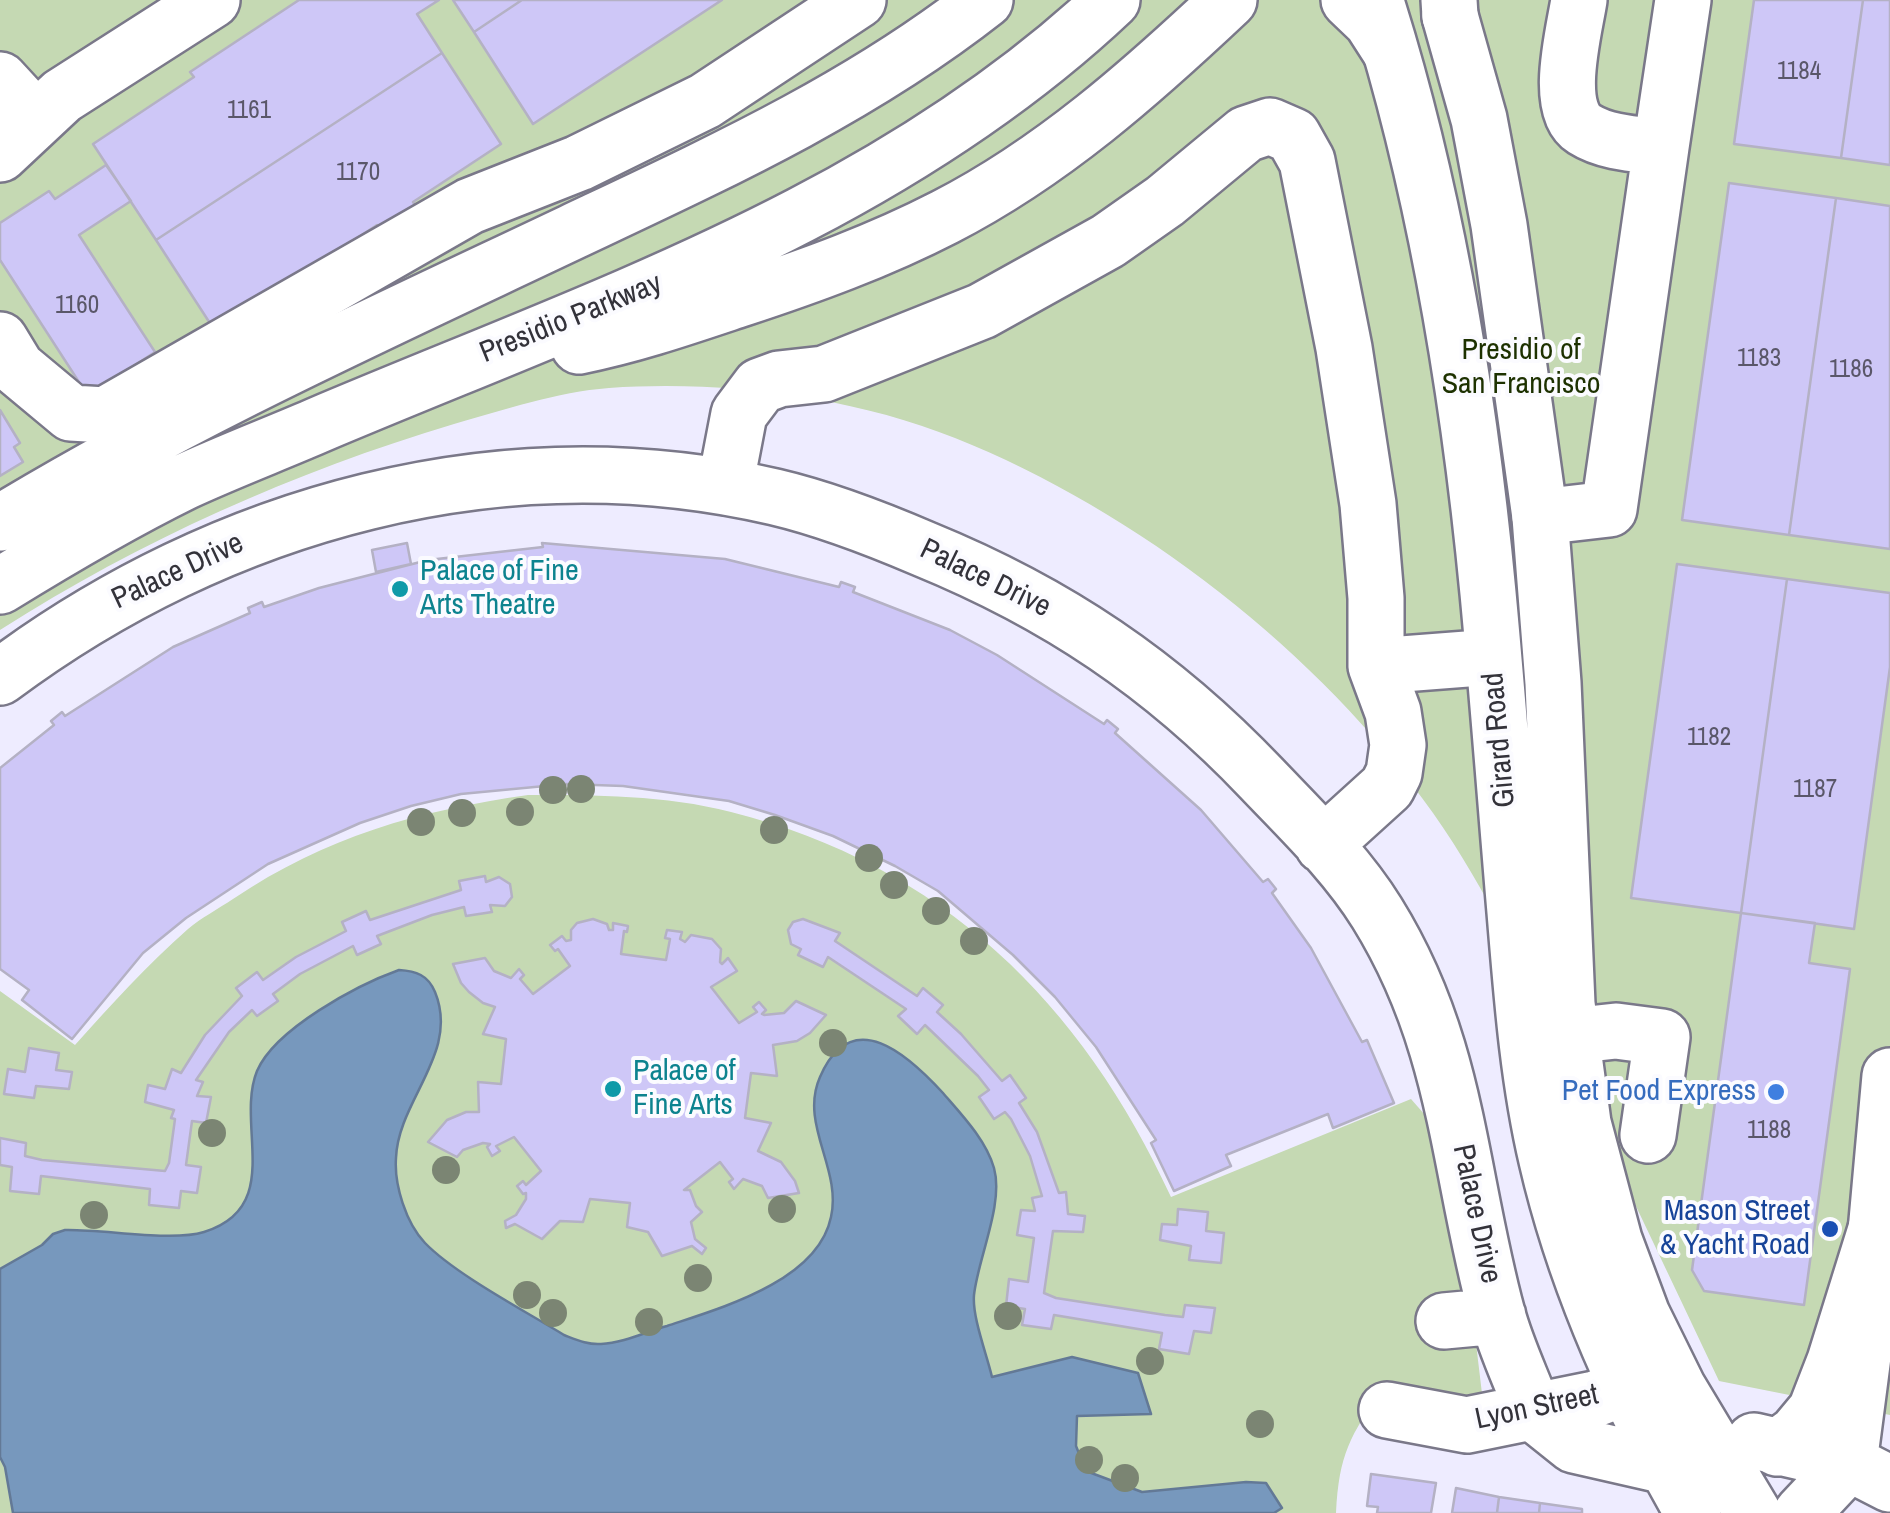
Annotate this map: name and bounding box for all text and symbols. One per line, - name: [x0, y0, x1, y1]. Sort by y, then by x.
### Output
- house number: 1184: [1777, 57, 1821, 87]
- house number: 1161: [227, 96, 271, 126]
- house number: 1170: [336, 158, 380, 188]
- street label: Presidio Parkway: [475, 266, 667, 372]
- house number: 1160: [55, 291, 99, 321]
- park label: Presidio of San Francisco: [1442, 333, 1600, 404]
- house number: 1183: [1737, 344, 1781, 374]
- house number: 1186: [1829, 355, 1873, 385]
- street label: Palace Drive: [107, 526, 249, 618]
- street label: Palace Drive: [914, 532, 1056, 626]
- place label: Palace of Fine Arts Theatre: [420, 554, 579, 624]
- marker: Palace of Fine Arts Theatre: [389, 578, 411, 600]
- street label: Girard Road: [1476, 671, 1524, 809]
- house number: 1182: [1687, 723, 1731, 753]
- house number: 1187: [1793, 775, 1837, 805]
- place label: Palace of Fine Arts: [633, 1054, 736, 1124]
- place label: Pet Food Express: [1562, 1074, 1756, 1110]
- marker: Palace of Fine Arts: [602, 1078, 624, 1100]
- marker: Pet Food Express: [1765, 1081, 1787, 1103]
- house number: 1188: [1747, 1116, 1791, 1146]
- street label: Palace Drive: [1444, 1141, 1508, 1287]
- place label: Mason Street & Yacht Road: [1660, 1194, 1810, 1264]
- marker: Mason Street & Yacht Road: [1819, 1218, 1841, 1240]
- street label: Lyon Street: [1472, 1377, 1602, 1439]

